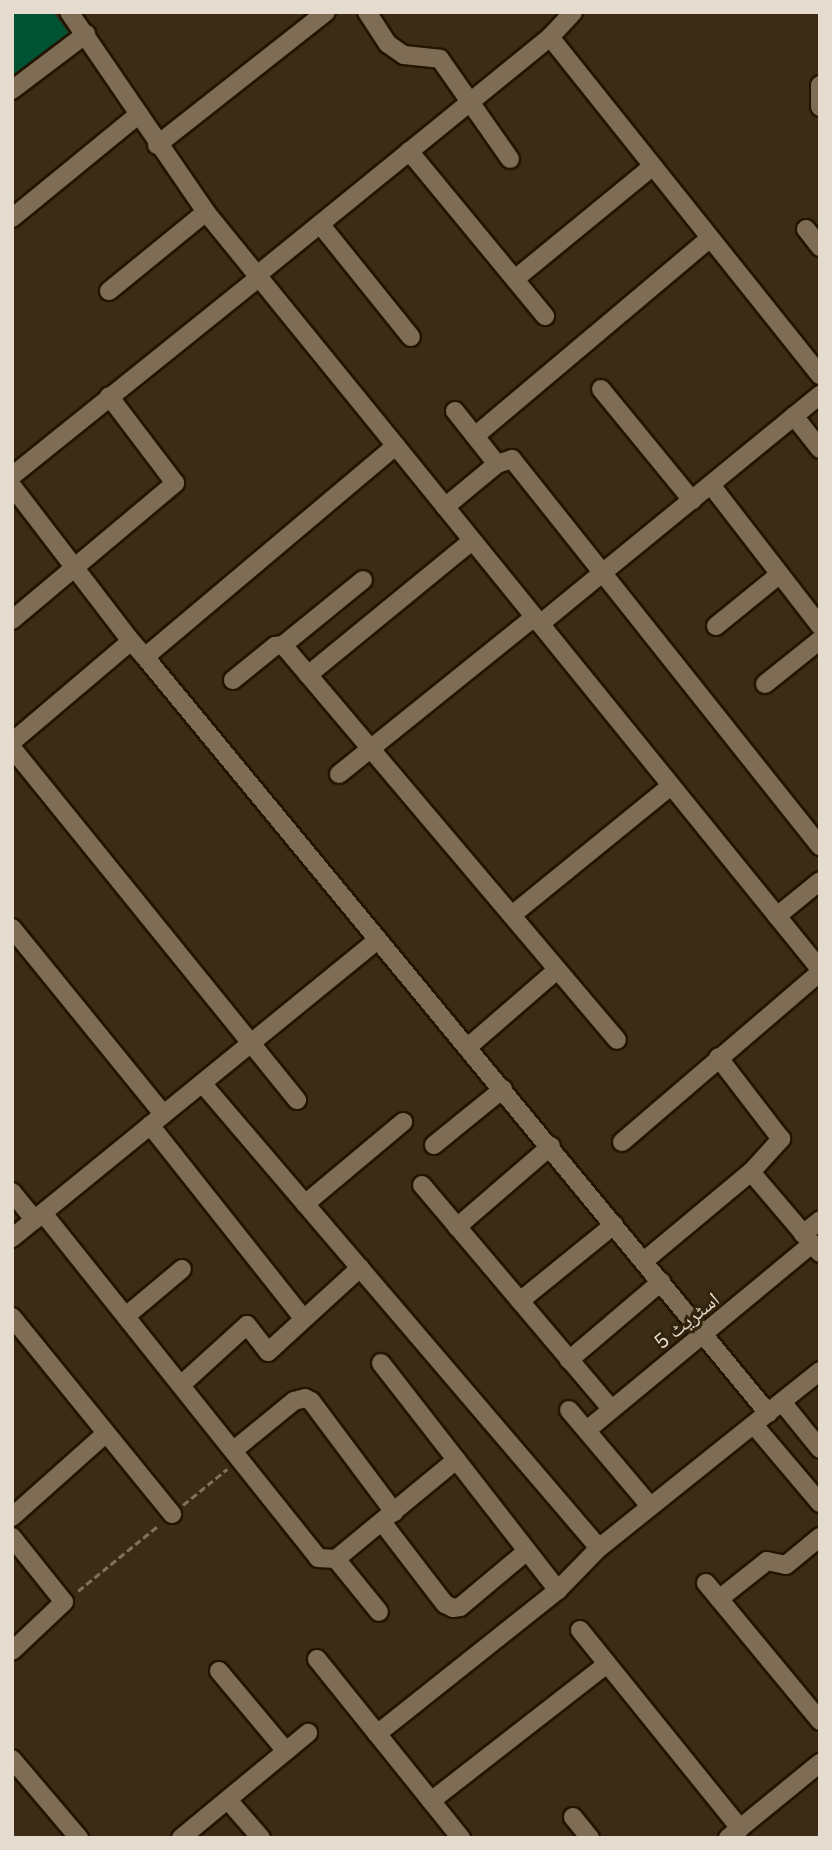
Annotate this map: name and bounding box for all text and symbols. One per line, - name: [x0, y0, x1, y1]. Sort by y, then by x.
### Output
- street label: اسٹریٹ 5: [648, 1286, 724, 1354]

